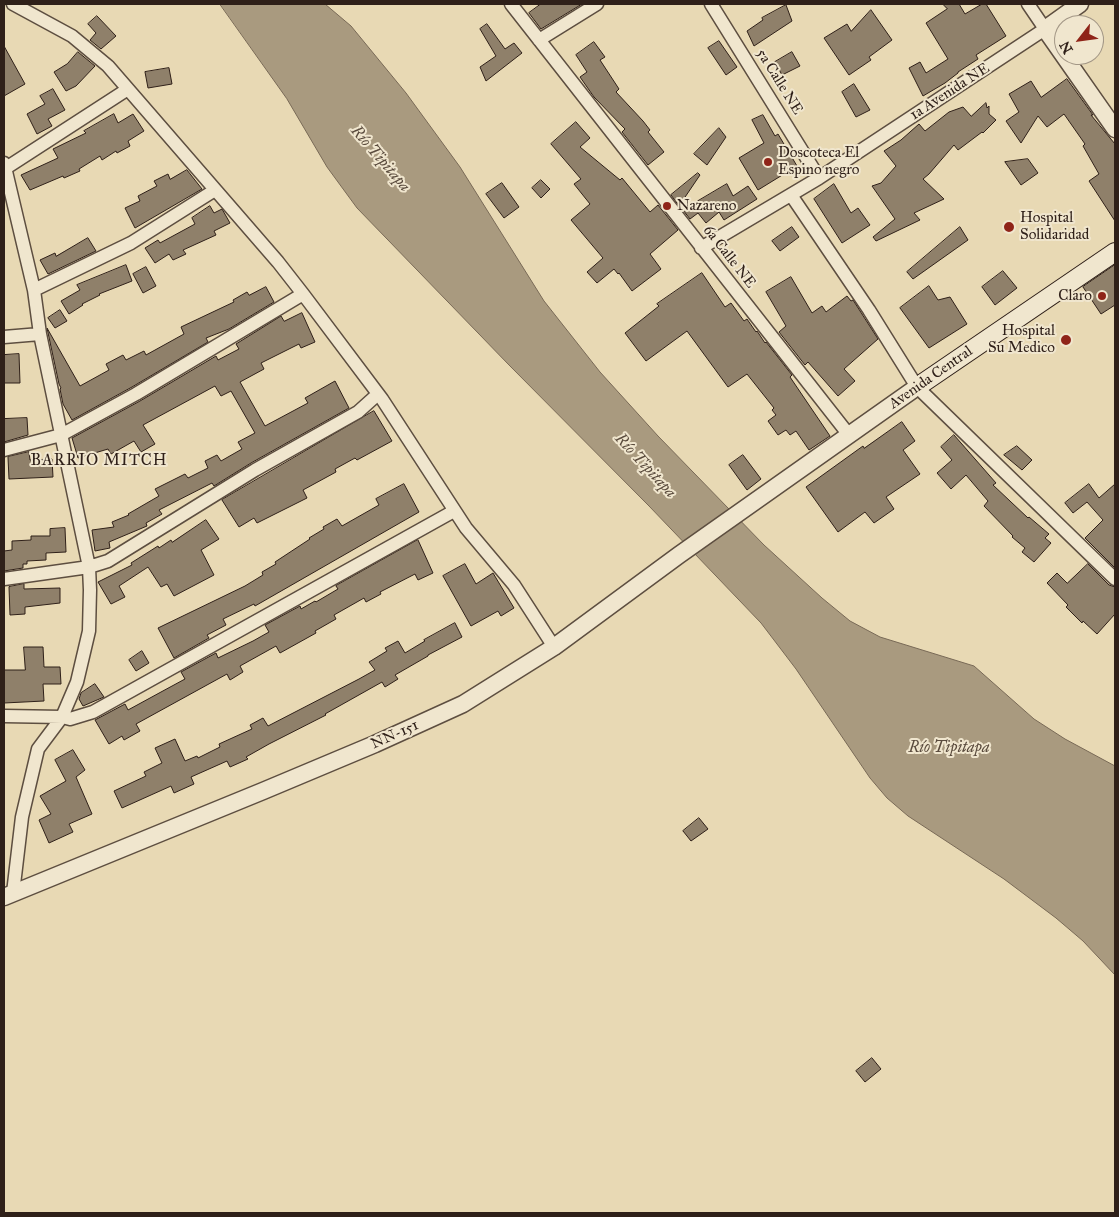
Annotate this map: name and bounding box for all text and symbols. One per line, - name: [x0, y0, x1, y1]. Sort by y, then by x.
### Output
- north arrow: [1054, 15, 1104, 65]
- text: N: [1056, 38, 1077, 57]
- street label: 5a Calle NE: [752, 46, 806, 118]
- street label: 1a Avenida NE: [907, 60, 993, 124]
- water label: Río Tipitapa: [346, 122, 414, 196]
- place label: Doscoteca El Espino negro: [778, 144, 859, 179]
- marker: Doscoteca El Espino negro: [762, 156, 774, 168]
- place label: Nazareno: [677, 197, 737, 215]
- marker: Nazareno: [661, 200, 673, 212]
- place label: Hospital Solidaridad: [1020, 209, 1089, 244]
- marker: Hospital Solidaridad: [1002, 220, 1016, 234]
- street label: 6a Calle NE: [699, 222, 759, 292]
- place label: Claro: [1058, 287, 1092, 305]
- marker: Claro: [1096, 290, 1108, 302]
- place label: Hospital Su Medico: [988, 322, 1055, 357]
- marker: Hospital Su Medico: [1059, 333, 1073, 347]
- street label: Avenida Central: [886, 343, 976, 413]
- water label: Río Tipitapa: [610, 430, 680, 502]
- district label: BARRIO MITCH: [29, 451, 169, 471]
- street label: NN-151: [368, 717, 422, 753]
- water label: Río Tipitapa: [908, 738, 990, 758]

